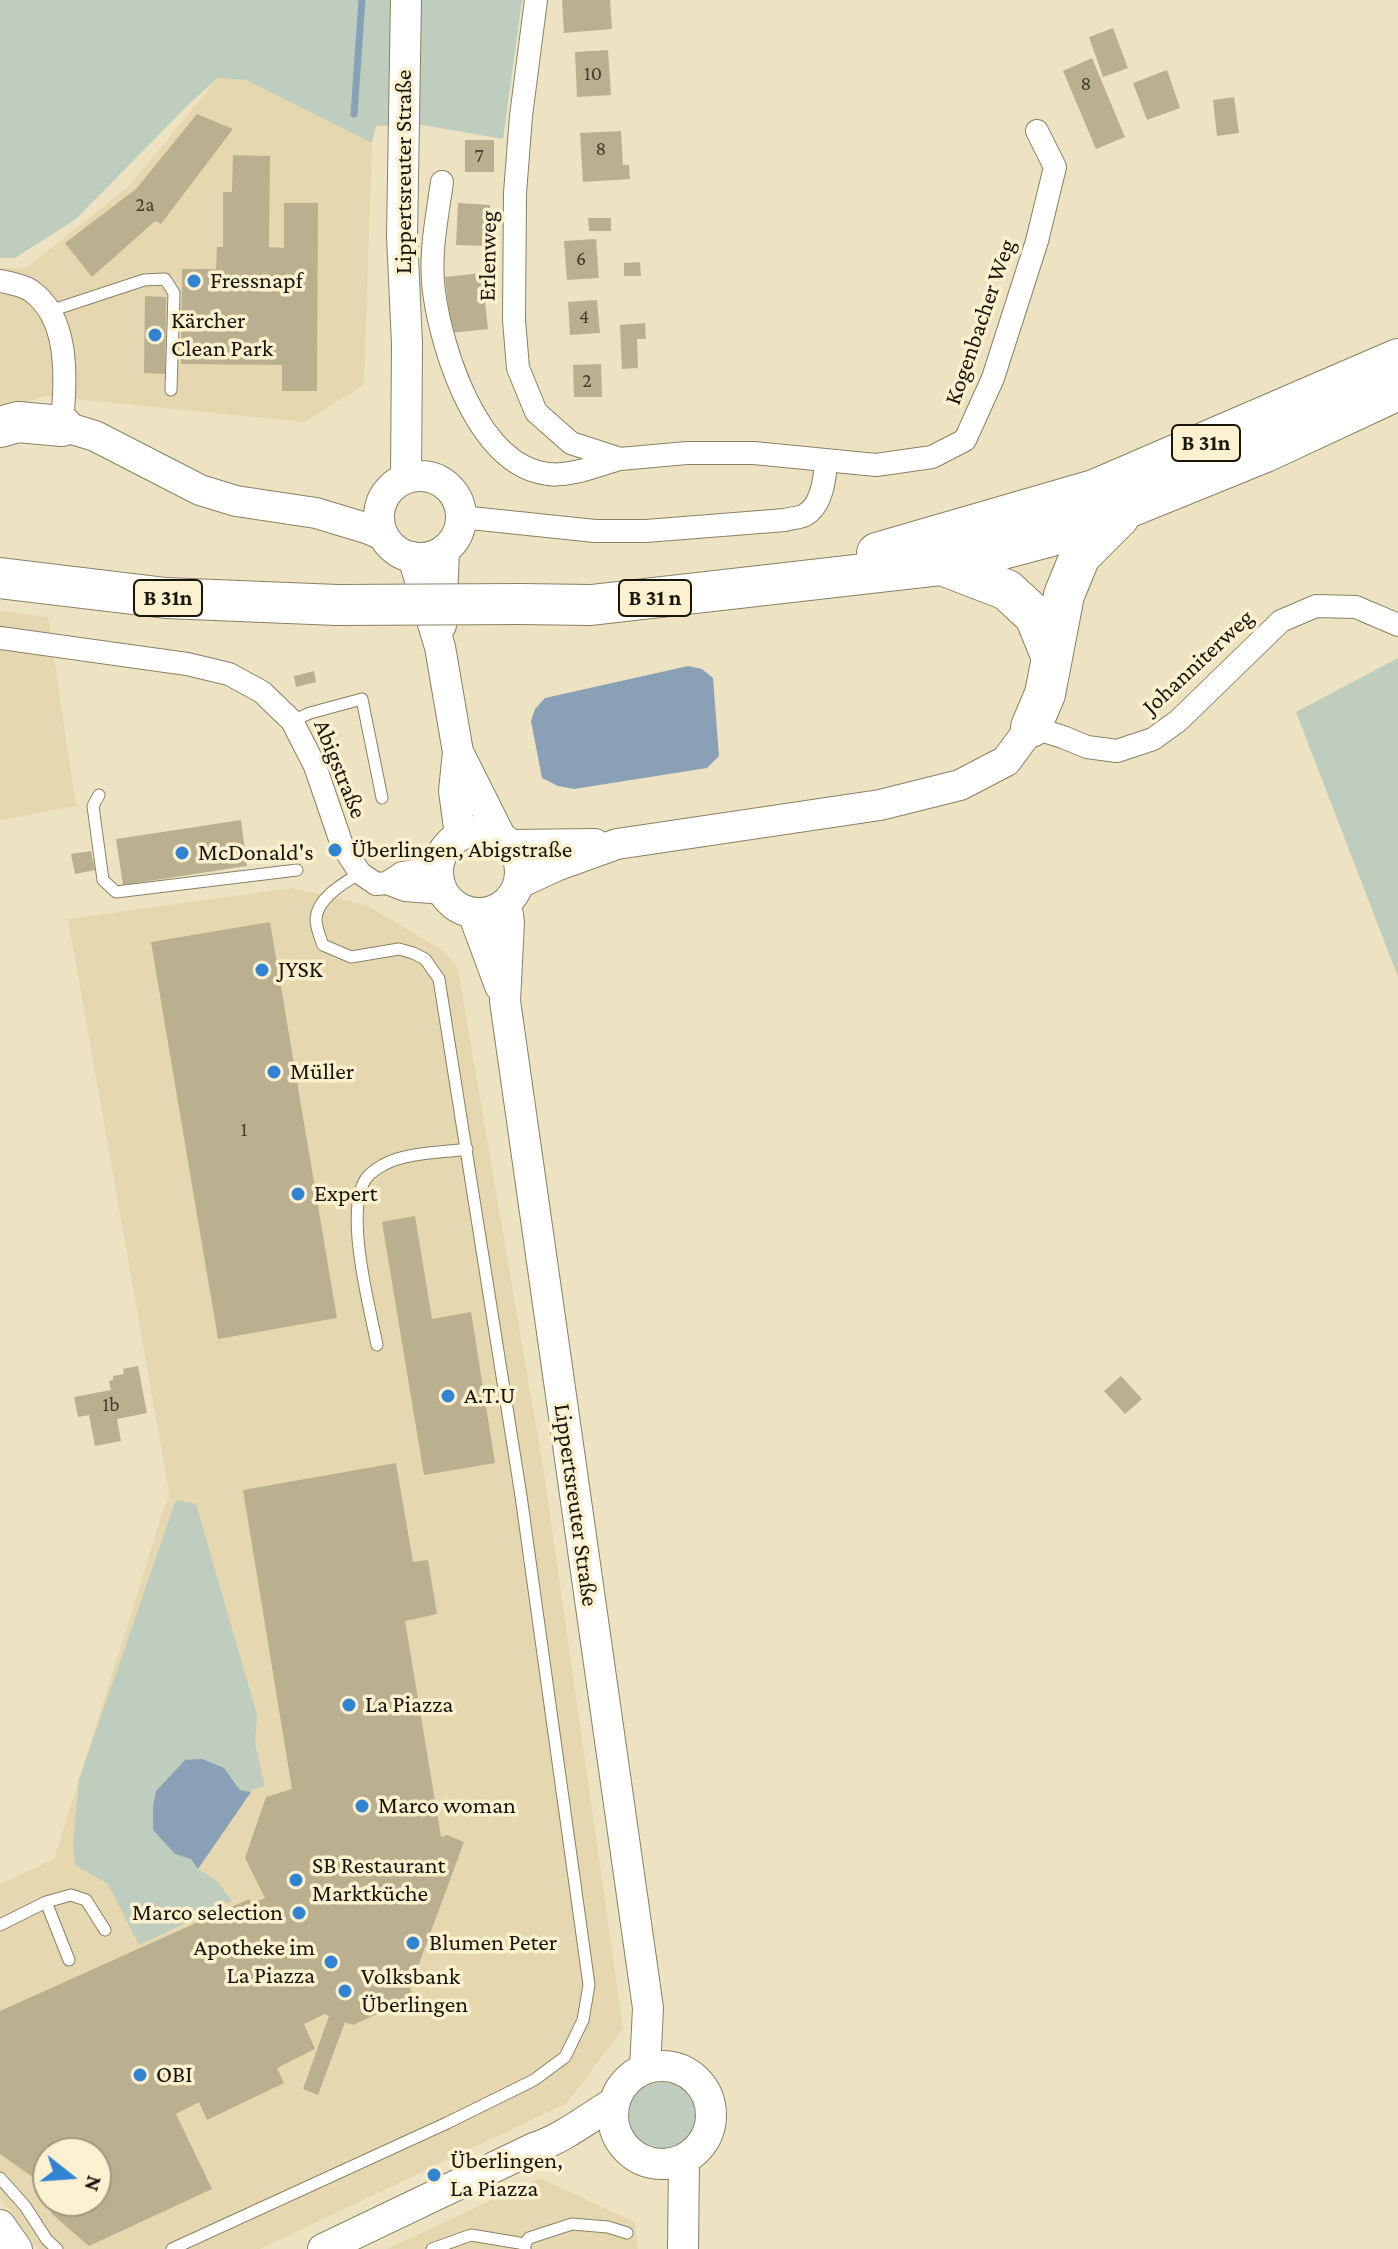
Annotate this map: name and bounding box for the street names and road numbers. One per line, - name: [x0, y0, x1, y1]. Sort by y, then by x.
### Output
- street label: Lippertsreuter Straße: [390, 70, 418, 274]
- street label: Erlenweg: [473, 210, 503, 302]
- street label: Kogenbacher Weg: [938, 235, 1022, 409]
- road number: B 31n: [1172, 425, 1240, 461]
- road number: B 31n: [134, 580, 202, 616]
- road number: B 31 n: [619, 580, 691, 616]
- street label: Johanniterweg: [1136, 603, 1260, 721]
- street label: Abigstraße: [307, 715, 373, 823]
- street label: Lippertsreuter Straße: [548, 1402, 604, 1608]

